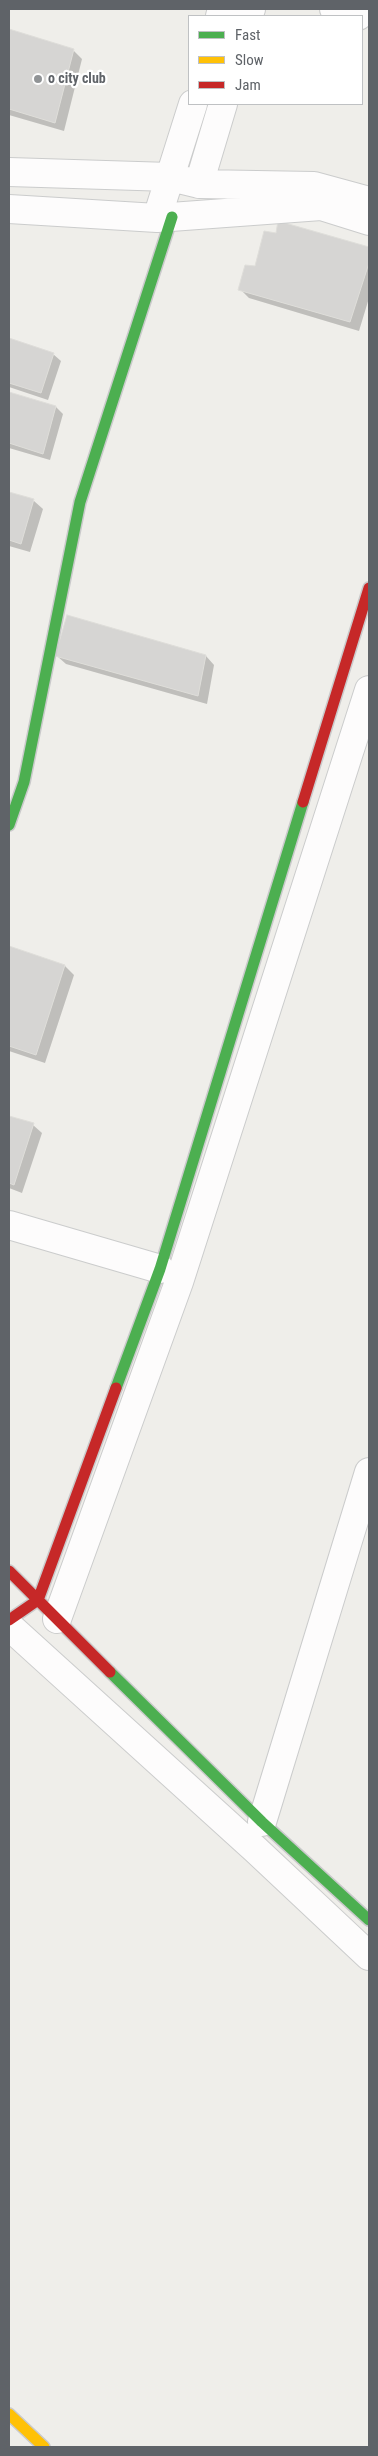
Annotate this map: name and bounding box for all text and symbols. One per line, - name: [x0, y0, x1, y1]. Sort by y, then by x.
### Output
- legend: [188, 15, 363, 105]
- text: Fast: [235, 26, 260, 44]
- text: Slow: [235, 51, 264, 69]
- place label: o city club: [48, 71, 106, 87]
- marker: o city club: [32, 73, 44, 85]
- text: Jam: [235, 76, 261, 94]

